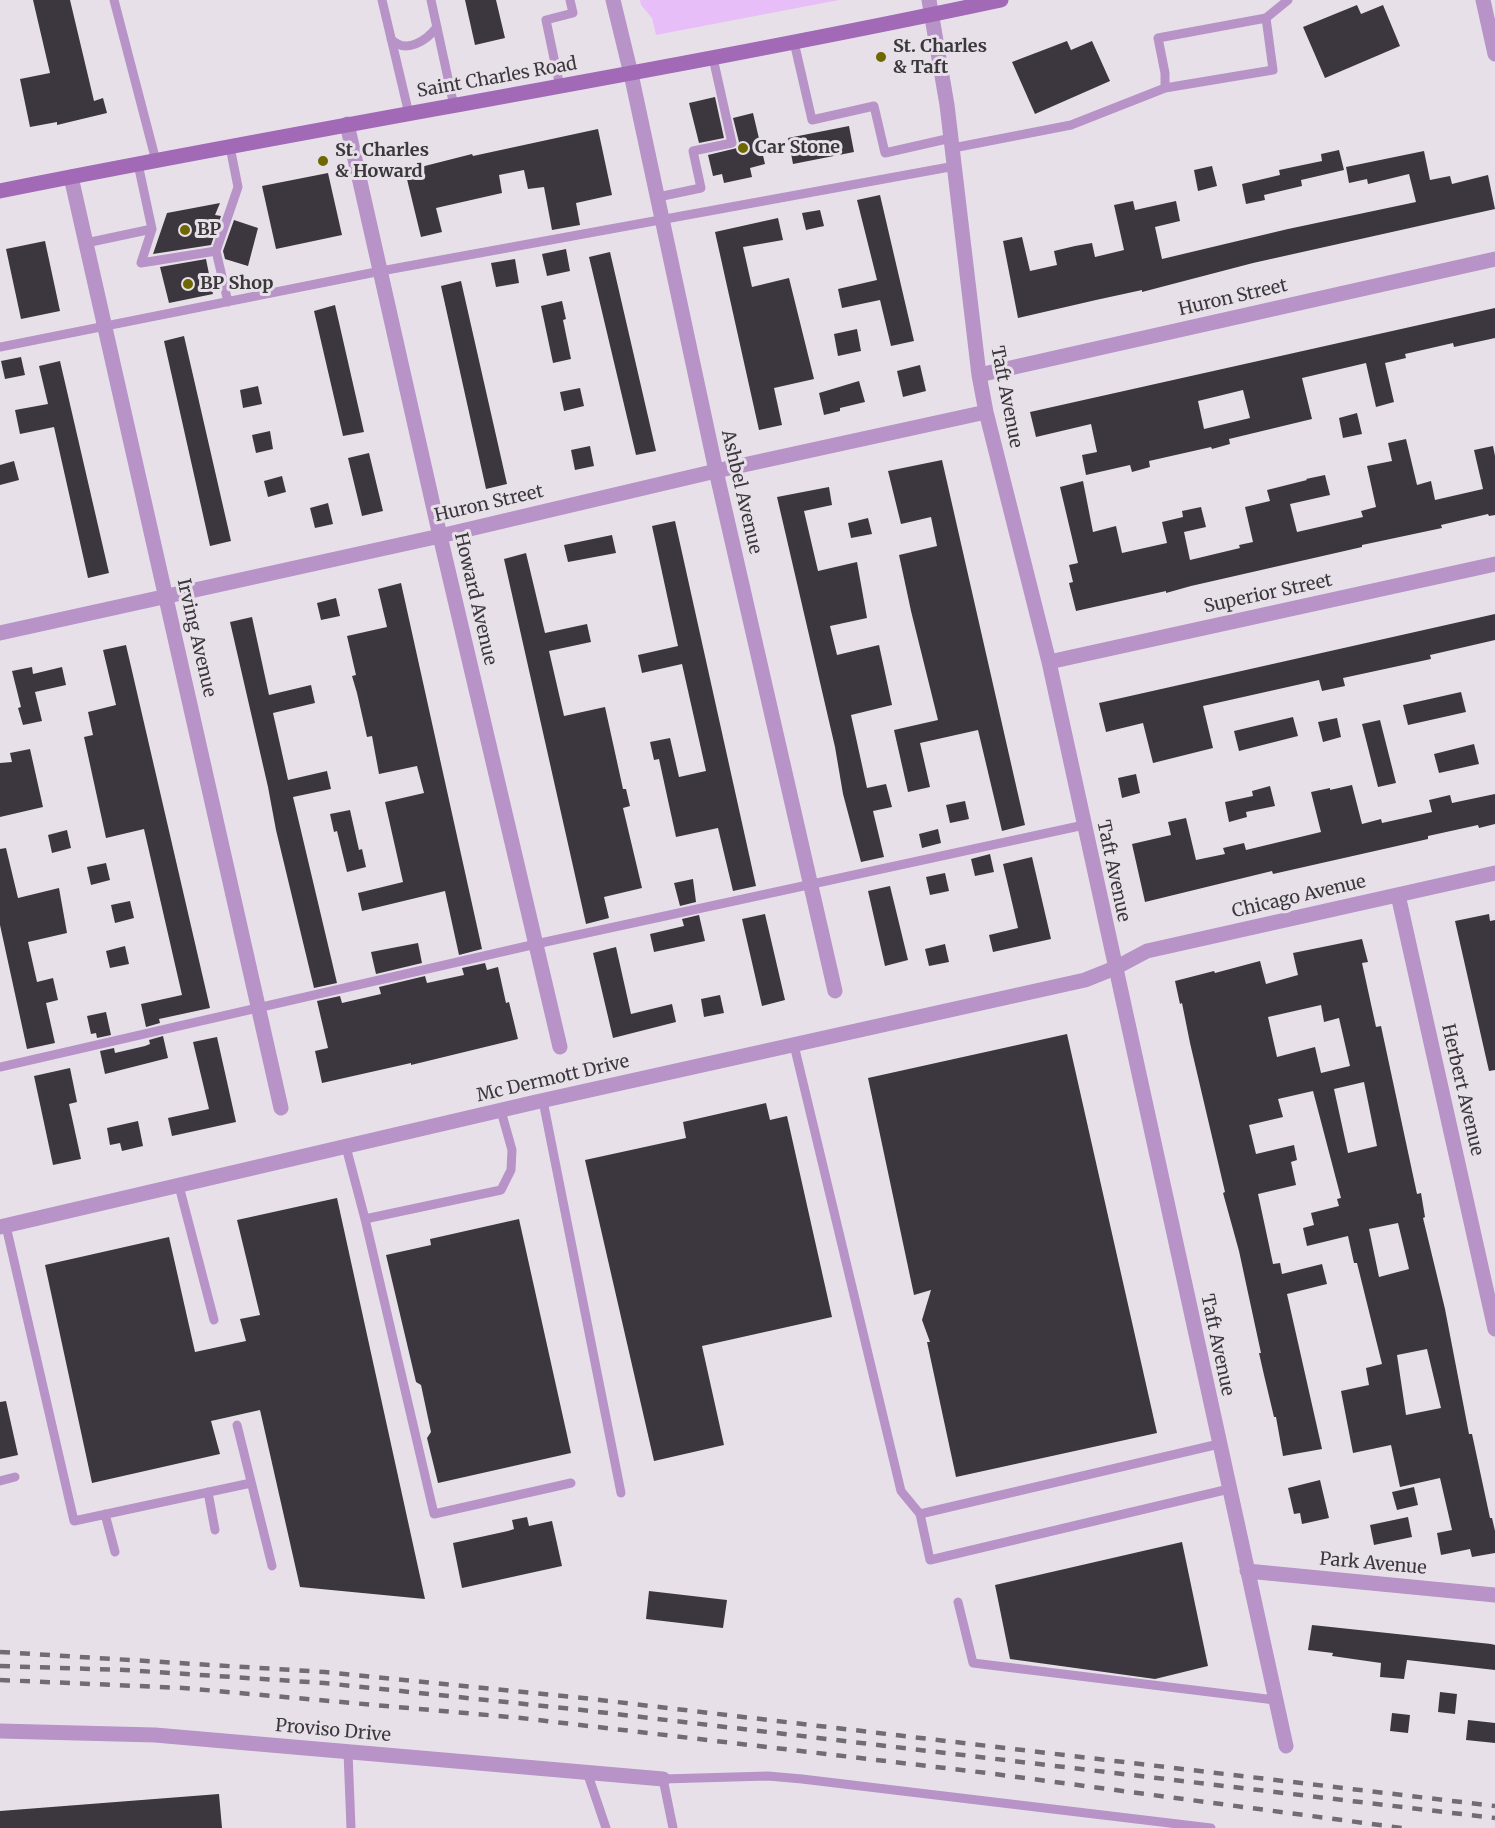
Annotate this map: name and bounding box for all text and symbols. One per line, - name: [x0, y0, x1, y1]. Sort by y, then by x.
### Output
- place label: St. Charles & Taft: [893, 36, 987, 78]
- marker: St. Charles & Taft: [874, 50, 888, 64]
- street label: Saint Charles Road: [415, 53, 579, 103]
- place label: Car Stone: [755, 137, 840, 159]
- place label: St. Charles & Howard: [335, 140, 429, 182]
- marker: Car Stone: [736, 141, 750, 155]
- marker: St. Charles & Howard: [316, 154, 330, 168]
- place label: BP: [197, 219, 221, 241]
- marker: BP: [178, 223, 192, 237]
- place label: BP Shop: [200, 273, 273, 295]
- street label: Huron Street: [1176, 275, 1290, 321]
- marker: BP Shop: [181, 277, 195, 291]
- street label: Taft Avenue: [986, 344, 1026, 450]
- street label: Ashbel Avenue: [716, 428, 766, 556]
- street label: Huron Street: [432, 481, 546, 527]
- street label: Howard Avenue: [449, 531, 501, 667]
- street label: Superior Street: [1202, 570, 1334, 618]
- street label: Irving Avenue: [172, 577, 220, 699]
- street label: Taft Avenue: [1092, 818, 1134, 924]
- street label: Chicago Avenue: [1230, 871, 1368, 923]
- street label: Herbert Avenue: [1436, 1022, 1488, 1158]
- street label: Mc Dermott Drive: [475, 1051, 631, 1107]
- street label: Taft Avenue: [1196, 1292, 1238, 1398]
- street label: Park Avenue: [1319, 1549, 1427, 1579]
- street label: Proviso Drive: [274, 1715, 392, 1747]

